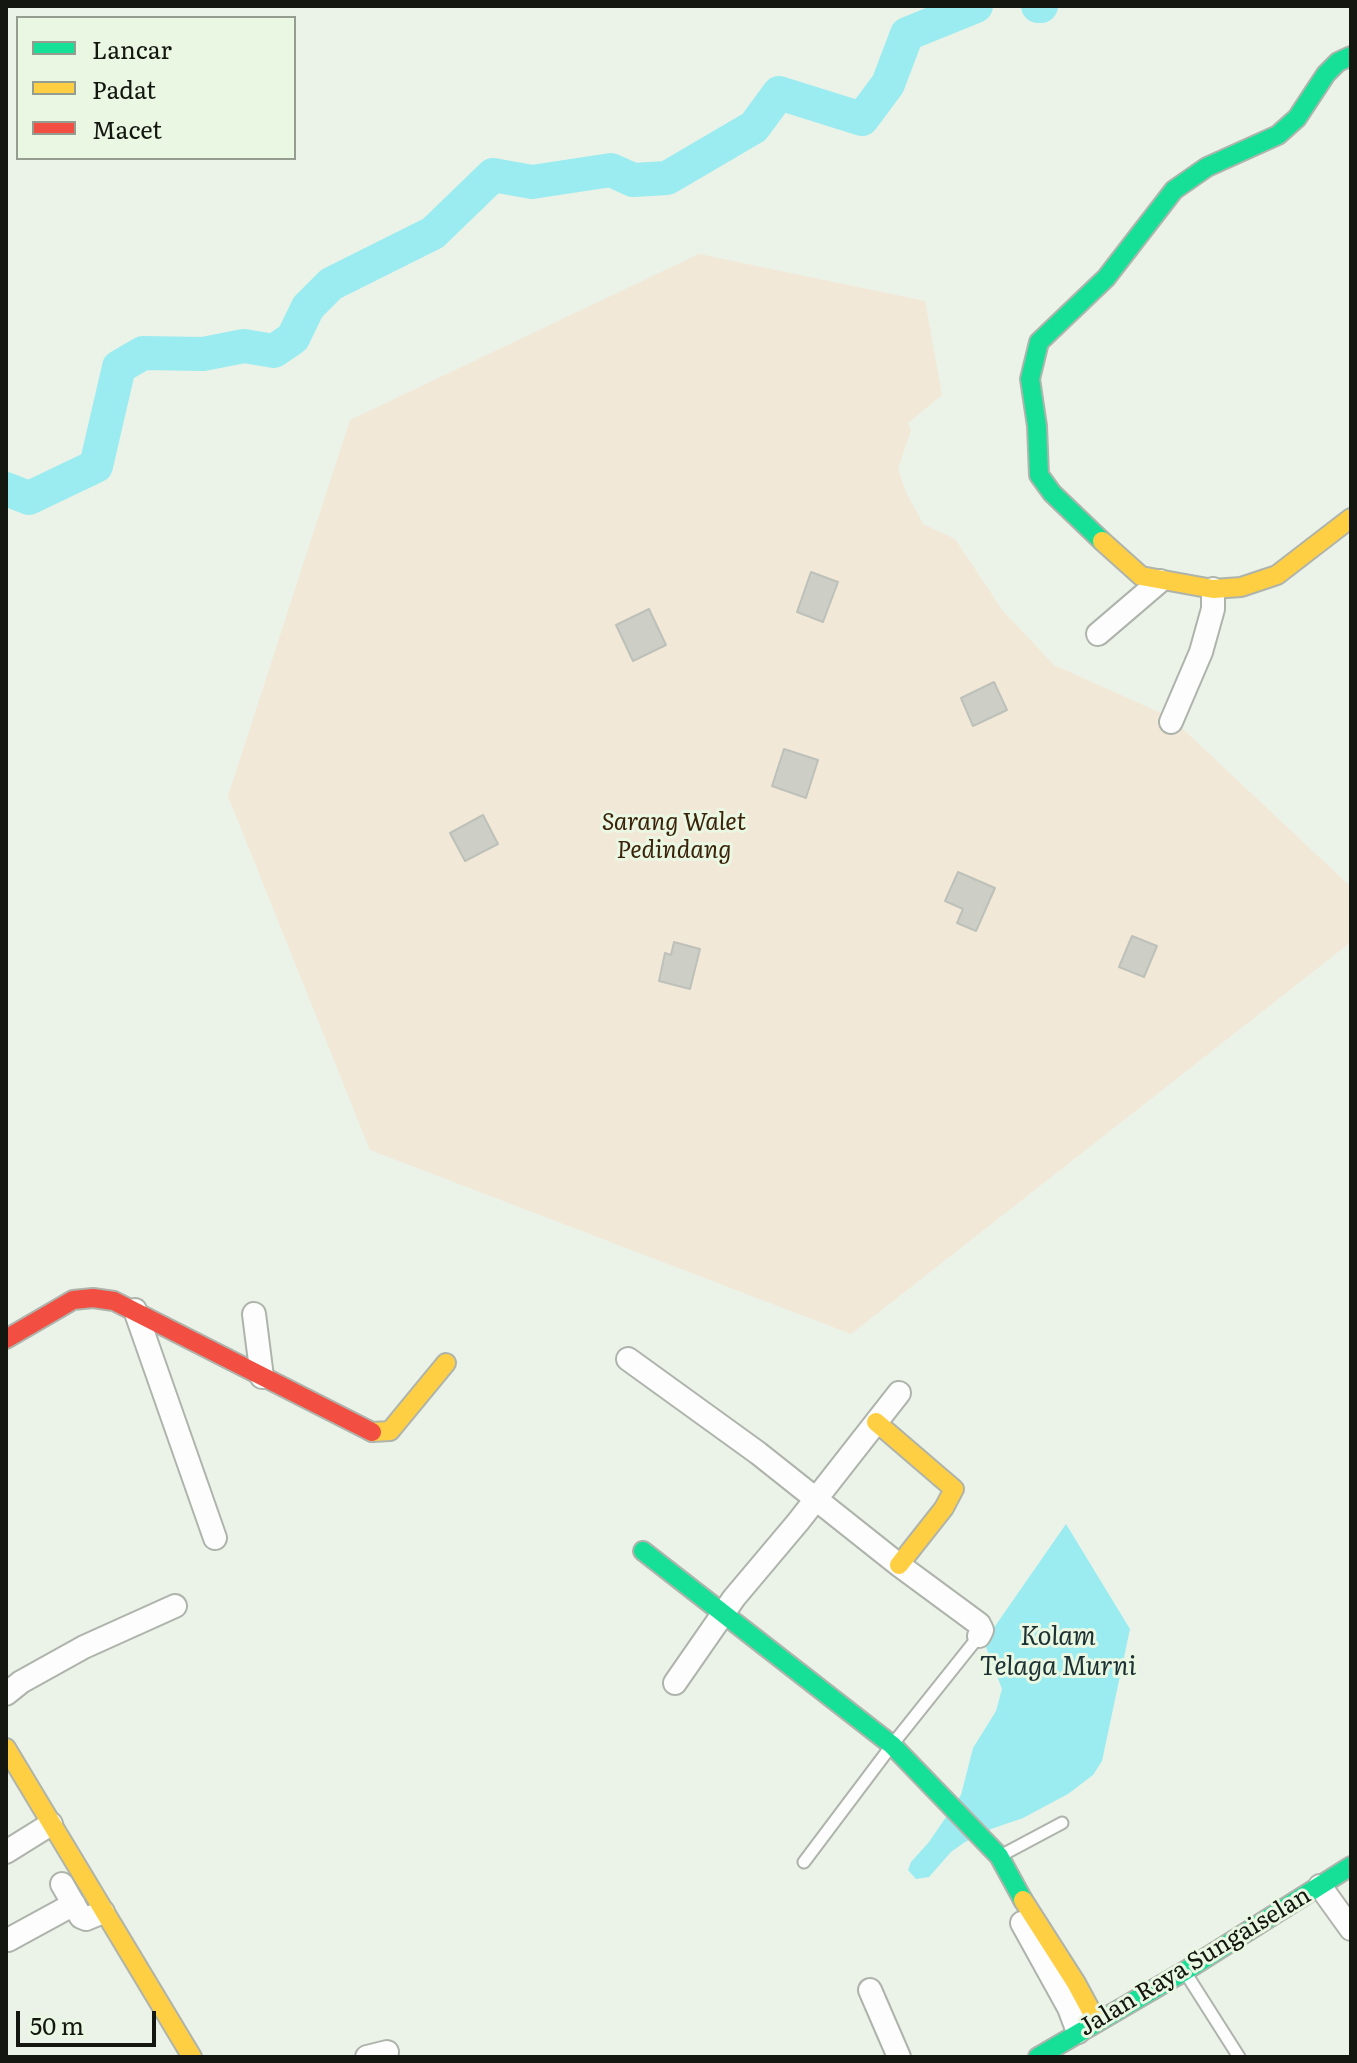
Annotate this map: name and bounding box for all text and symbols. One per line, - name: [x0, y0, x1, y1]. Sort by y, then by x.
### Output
- legend: [16, 16, 296, 160]
- text: Lancar: [92, 31, 172, 66]
- text: Padat: [92, 71, 156, 106]
- text: Macet: [92, 111, 162, 146]
- park label: Sarang Walet Pedindang: [602, 809, 746, 865]
- water label: Kolam Telaga Murni: [980, 1621, 1136, 1682]
- street label: Jalan Raya Sungaiselan: [1074, 1881, 1316, 2043]
- scale bar: [20, 1995, 160, 2045]
- text: 50 m: [30, 2007, 84, 2042]

